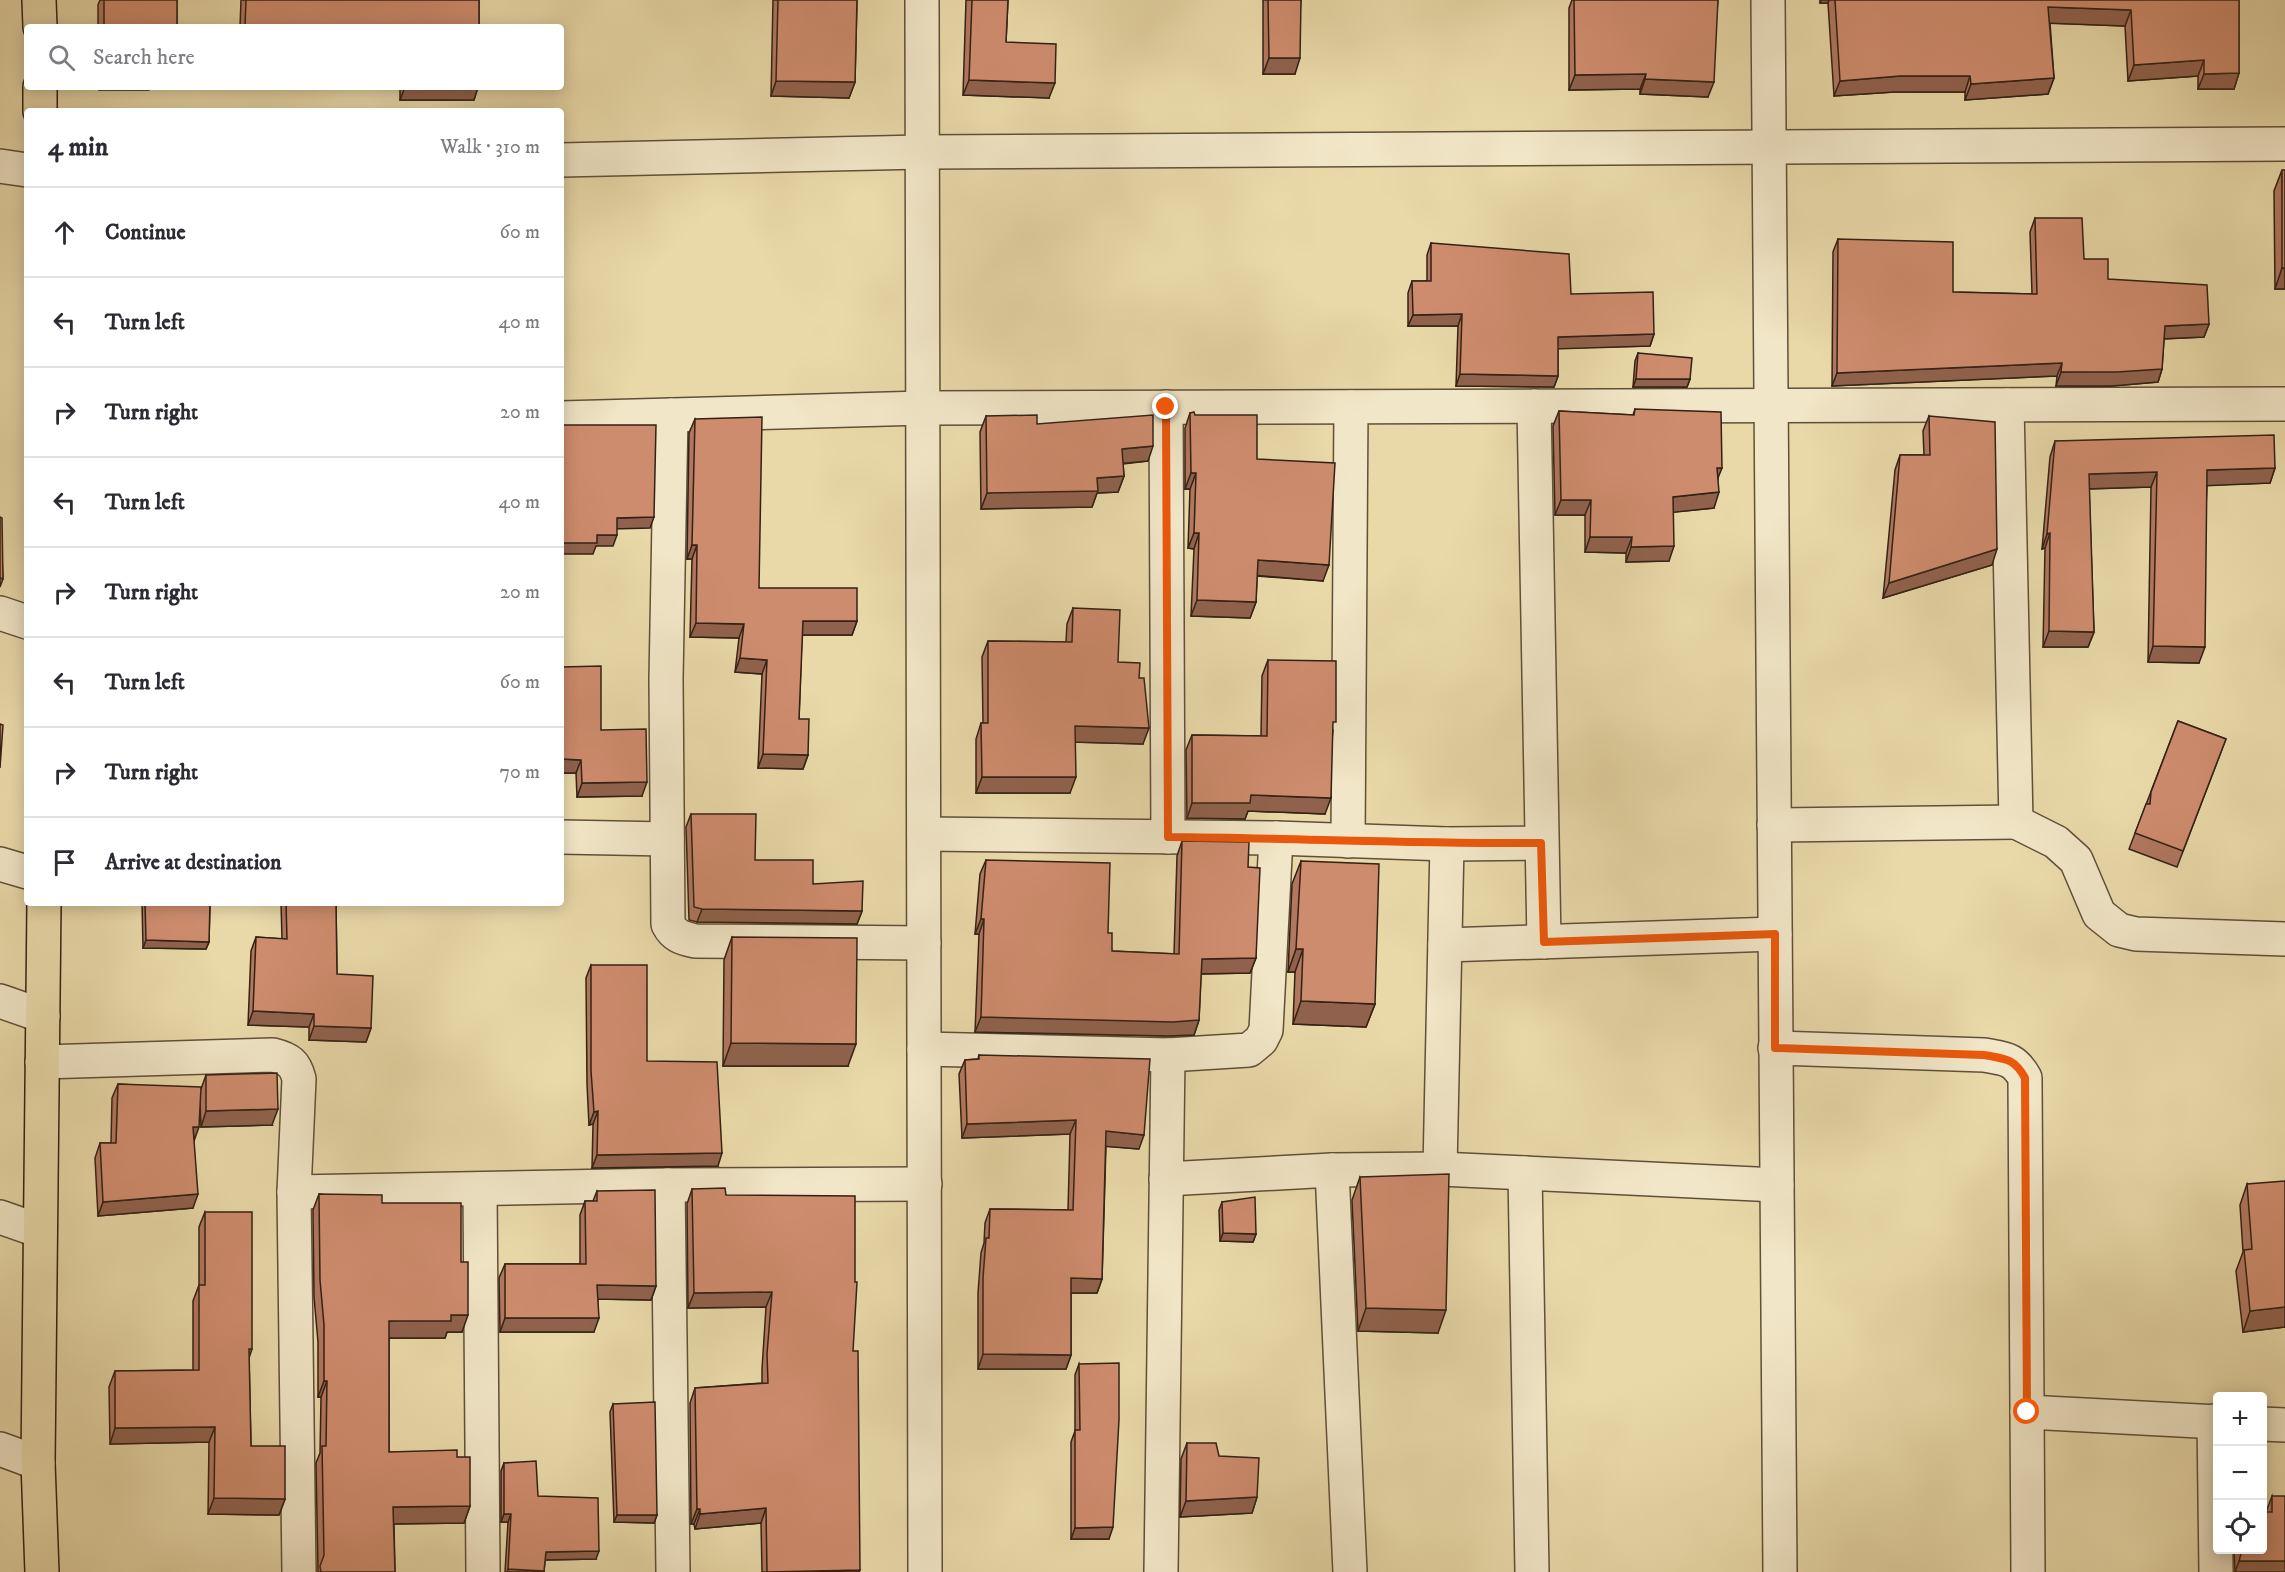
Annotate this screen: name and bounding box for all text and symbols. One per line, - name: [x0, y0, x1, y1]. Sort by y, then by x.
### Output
- search box: [24, 24, 564, 90]
- icon: search: [45, 41, 78, 74]
- text: Search here: [93, 44, 195, 71]
- text: 4 min: [48, 131, 108, 164]
- text: Walk · 310 m: [440, 135, 540, 160]
- icon: ahead: [48, 216, 81, 249]
- text: Continue: [105, 219, 186, 246]
- text: 60 m: [500, 220, 540, 245]
- icon: left: [48, 306, 81, 339]
- text: Turn left: [105, 309, 185, 336]
- text: 40 m: [498, 310, 540, 335]
- route end: [1152, 393, 1178, 419]
- icon: right: [48, 396, 81, 429]
- text: Turn right: [105, 399, 198, 426]
- text: 20 m: [500, 400, 540, 425]
- icon: left: [48, 486, 81, 519]
- text: Turn left: [105, 489, 185, 516]
- text: 40 m: [498, 490, 540, 515]
- icon: right: [48, 576, 81, 609]
- text: Turn right: [105, 579, 198, 606]
- text: 20 m: [500, 580, 540, 605]
- icon: left: [48, 666, 81, 699]
- text: Turn left: [105, 669, 185, 696]
- text: 60 m: [500, 670, 540, 695]
- icon: right: [48, 756, 81, 789]
- text: Turn right: [105, 759, 198, 786]
- text: 70 m: [499, 760, 540, 785]
- icon: arrive: [48, 846, 81, 879]
- text: Arrive at destination: [105, 849, 282, 876]
- map controls: [2213, 1392, 2267, 1554]
- button: +: [2213, 1392, 2267, 1446]
- route start: [2013, 1398, 2039, 1424]
- button: −: [2213, 1446, 2267, 1500]
- button: locate: [2213, 1500, 2267, 1554]

